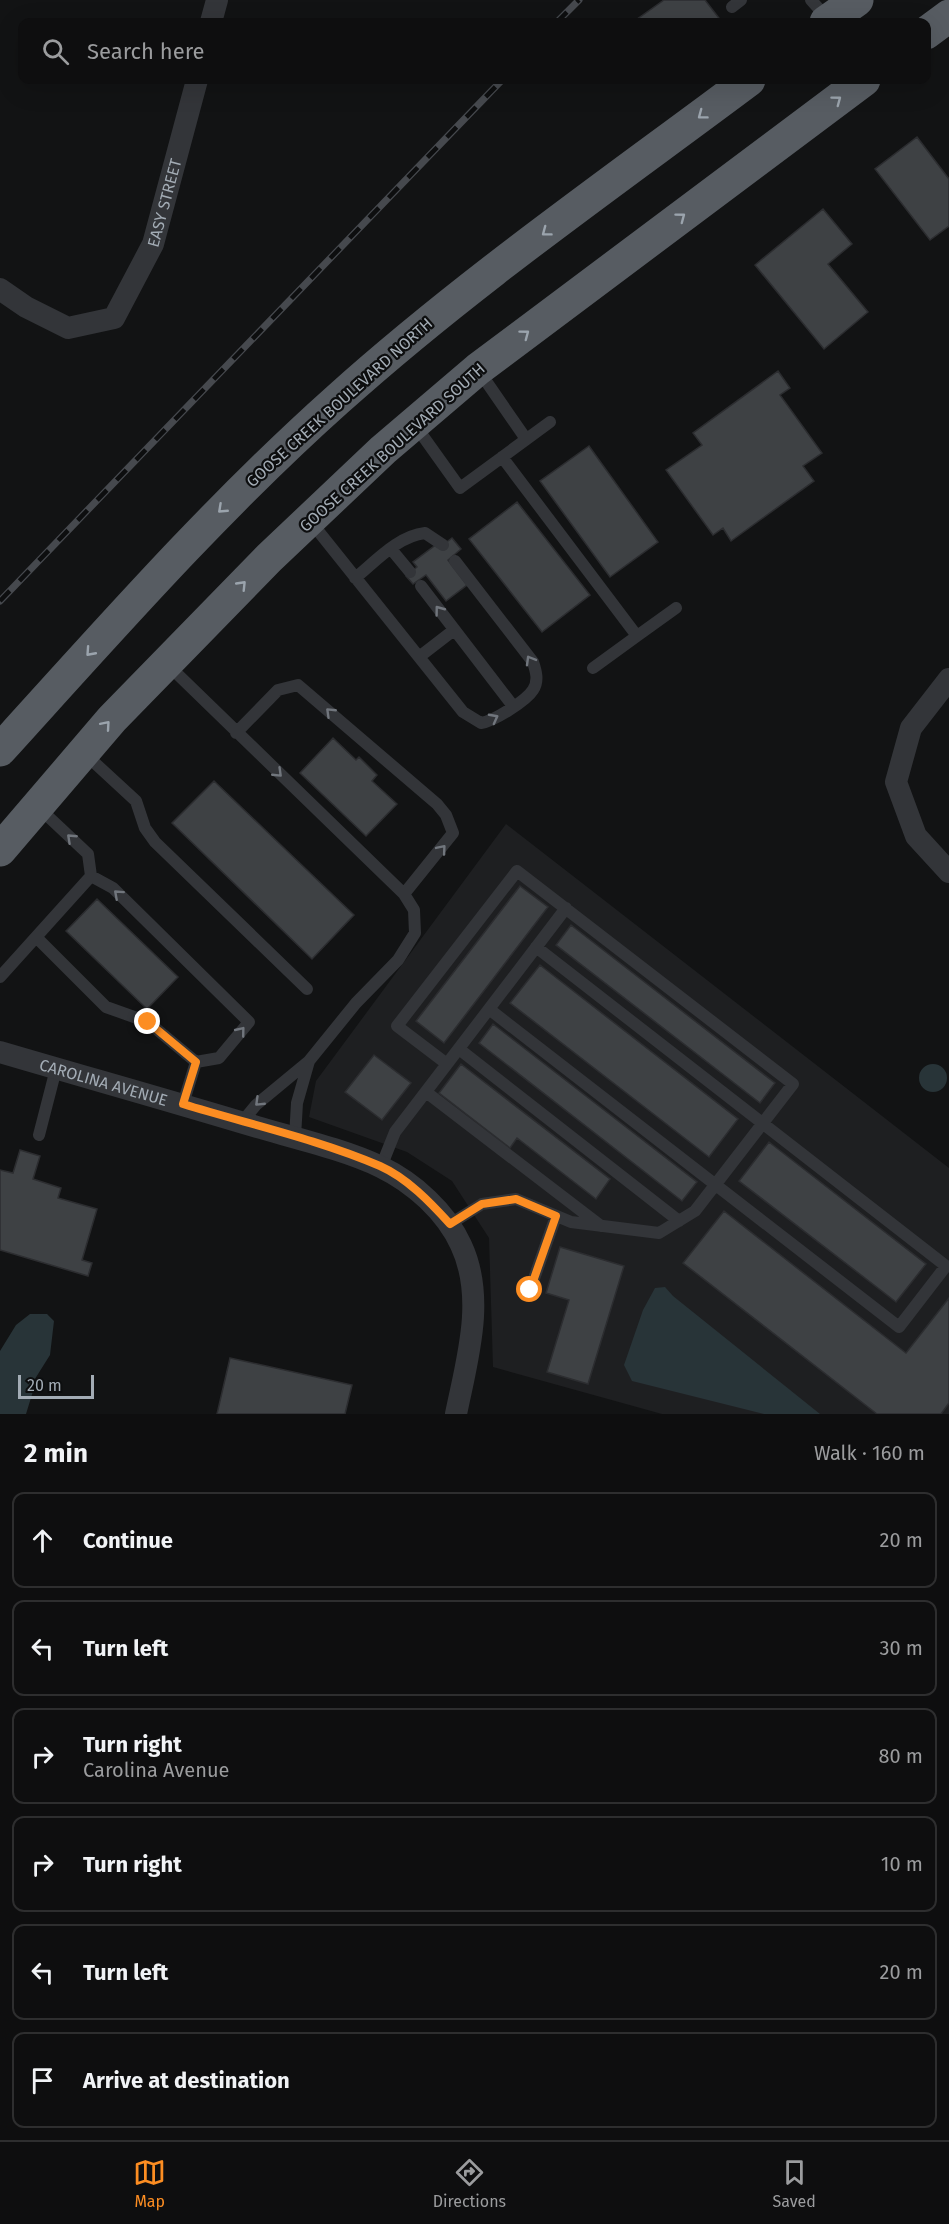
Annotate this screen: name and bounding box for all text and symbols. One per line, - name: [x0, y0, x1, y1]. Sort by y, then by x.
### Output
- search box: [18, 18, 931, 84]
- icon: search: [39, 35, 72, 68]
- text: Search here: [87, 38, 205, 65]
- one-way arrow: [830, 96, 841, 107]
- one-way arrow: [698, 107, 709, 118]
- street label: EASY STREET: [144, 156, 186, 249]
- one-way arrow: [674, 213, 685, 224]
- one-way arrow: [542, 225, 553, 236]
- street label: GOOSE CREEK BOULEVARD NORTH: [242, 314, 436, 491]
- one-way arrow: [518, 330, 529, 341]
- street label: GOOSE CREEK BOULEVARD SOUTH: [296, 359, 489, 536]
- one-way arrow: [218, 501, 229, 512]
- one-way arrow: [235, 582, 246, 592]
- one-way arrow: [435, 605, 446, 616]
- one-way arrow: [86, 645, 97, 656]
- one-way arrow: [526, 656, 537, 666]
- one-way arrow: [327, 708, 337, 719]
- one-way arrow: [487, 714, 498, 725]
- one-way arrow: [99, 721, 110, 732]
- one-way arrow: [271, 766, 281, 777]
- one-way arrow: [67, 834, 78, 845]
- one-way arrow: [434, 845, 445, 856]
- one-way arrow: [114, 890, 124, 901]
- route end: [134, 1008, 160, 1034]
- one-way arrow: [234, 1027, 245, 1038]
- street label: CAROLINA AVENUE: [37, 1055, 170, 1110]
- one-way arrow: [256, 1095, 267, 1106]
- route start: [516, 1276, 542, 1302]
- scale bar: [18, 1372, 94, 1400]
- text: 20 m: [27, 1376, 62, 1395]
- text: 2 min: [24, 1438, 88, 1469]
- text: Walk · 160 m: [814, 1441, 925, 1465]
- icon: ahead: [26, 1524, 59, 1557]
- text: Continue: [83, 1527, 173, 1554]
- text: 20 m: [880, 1528, 923, 1552]
- icon: left: [26, 1632, 59, 1665]
- text: Turn left: [83, 1635, 168, 1662]
- text: 30 m: [879, 1636, 923, 1660]
- text: Turn right: [83, 1731, 182, 1758]
- icon: right: [26, 1740, 59, 1773]
- text: 80 m: [878, 1744, 923, 1768]
- text: Carolina Avenue: [83, 1758, 229, 1782]
- icon: right: [26, 1848, 59, 1881]
- text: Turn right: [83, 1851, 182, 1878]
- text: 10 m: [881, 1852, 923, 1876]
- icon: left: [26, 1956, 59, 1989]
- text: Turn left: [83, 1959, 168, 1986]
- text: 20 m: [880, 1960, 923, 1984]
- icon: arrive: [26, 2064, 59, 2097]
- text: Arrive at destination: [83, 2067, 290, 2094]
- tab: Map: [133, 2156, 166, 2211]
- tab: Directions: [433, 2156, 506, 2211]
- tab: Saved: [772, 2156, 816, 2211]

